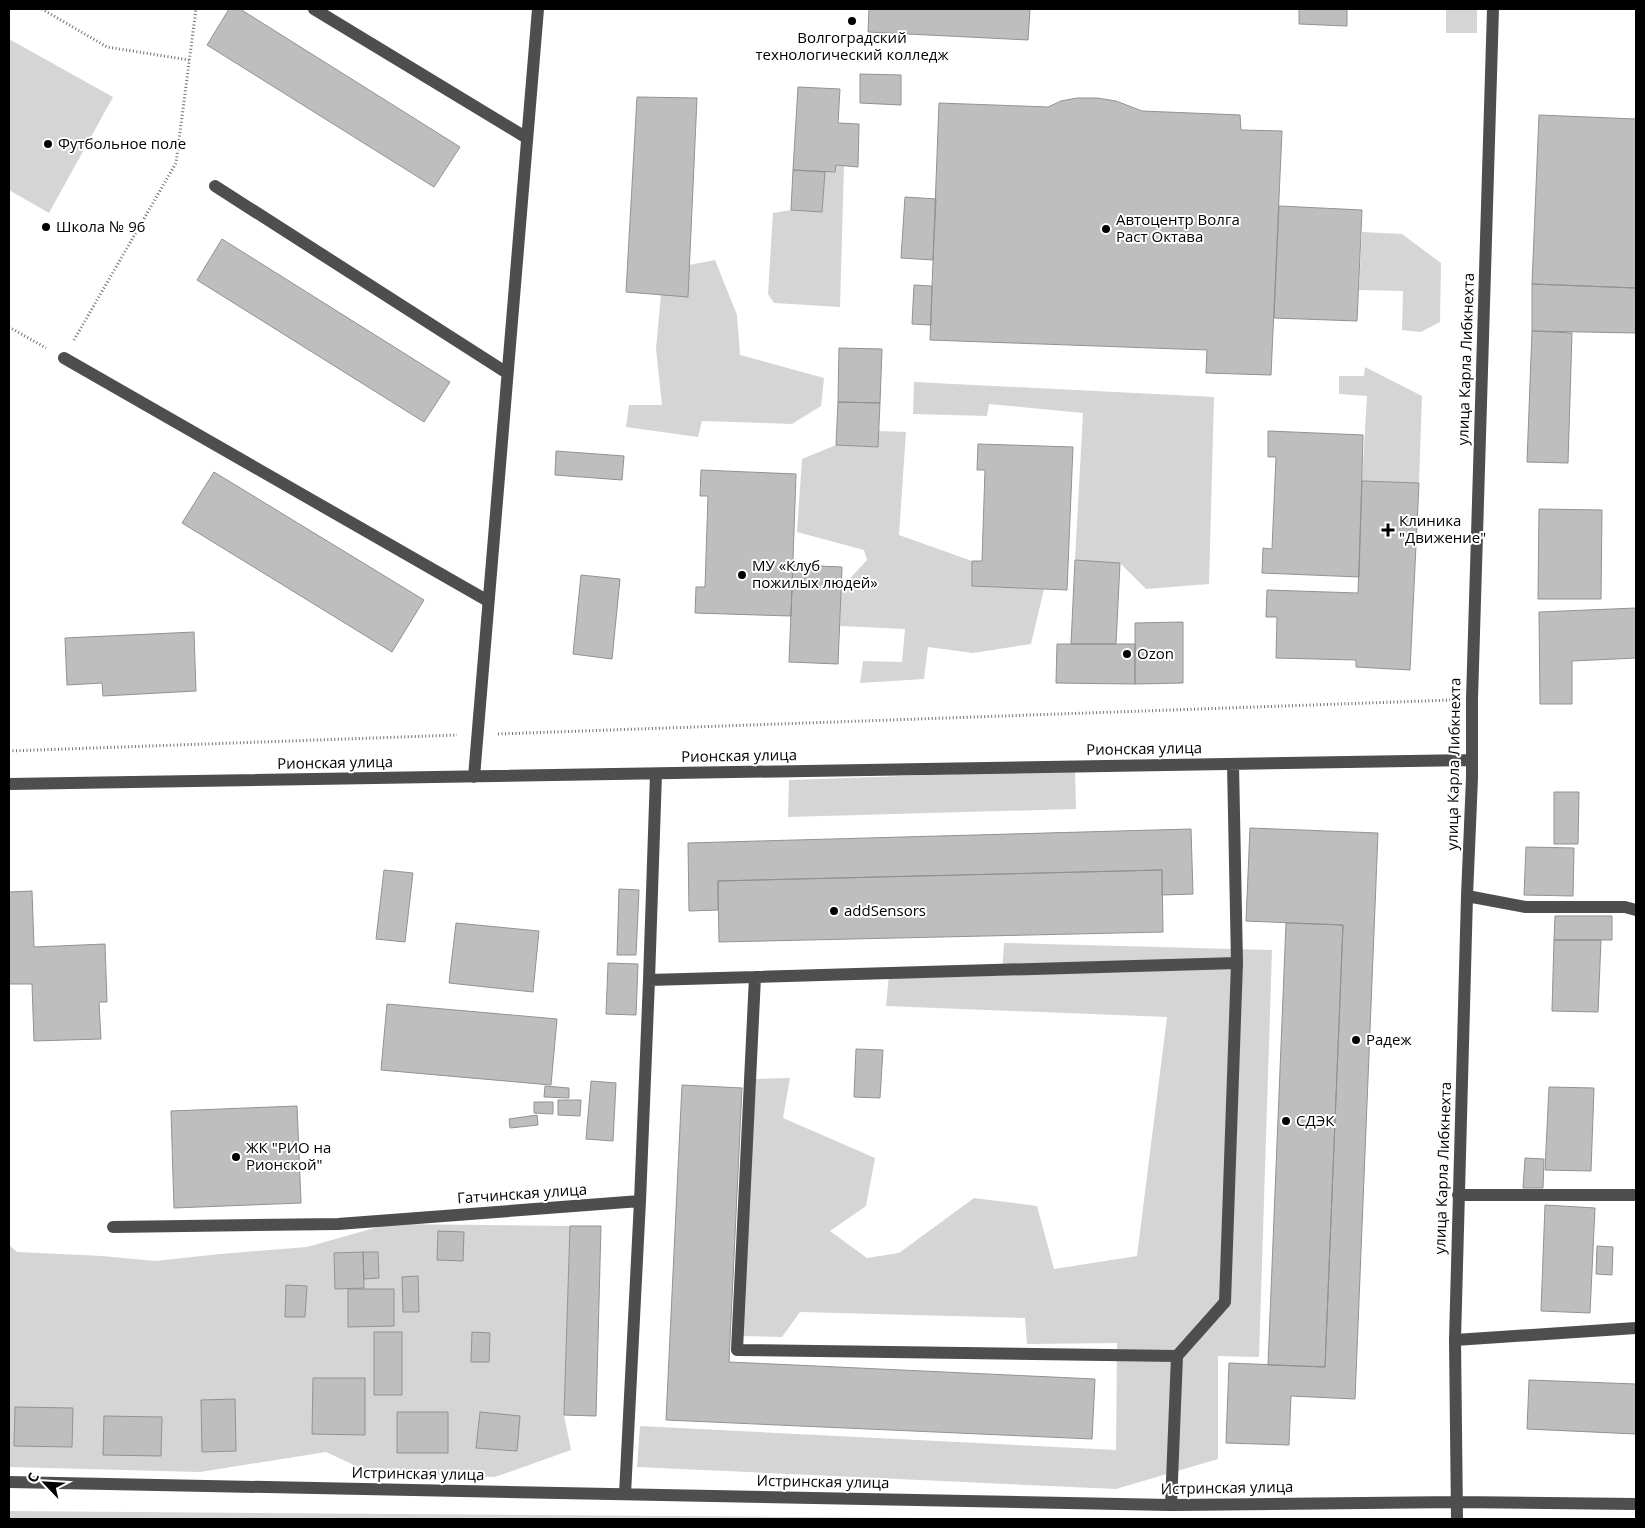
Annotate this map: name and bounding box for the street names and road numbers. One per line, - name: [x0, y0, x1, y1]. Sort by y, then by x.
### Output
- street label: улица Карла Либкнехта: [1452, 272, 1478, 446]
- street label: улица Карла Либкнехта: [1441, 677, 1465, 850]
- street label: Рионская улица: [1086, 737, 1202, 759]
- street label: Рионская улица: [681, 744, 797, 766]
- street label: Рионская улица: [277, 751, 393, 773]
- street label: улица Карла Либкнехта: [1429, 1081, 1455, 1255]
- street label: Гатчинская улица: [456, 1178, 588, 1208]
- street label: Истринская улица: [352, 1462, 485, 1484]
- street label: Истринская улица: [757, 1470, 890, 1492]
- street label: Истринская улица: [1160, 1476, 1293, 1498]

